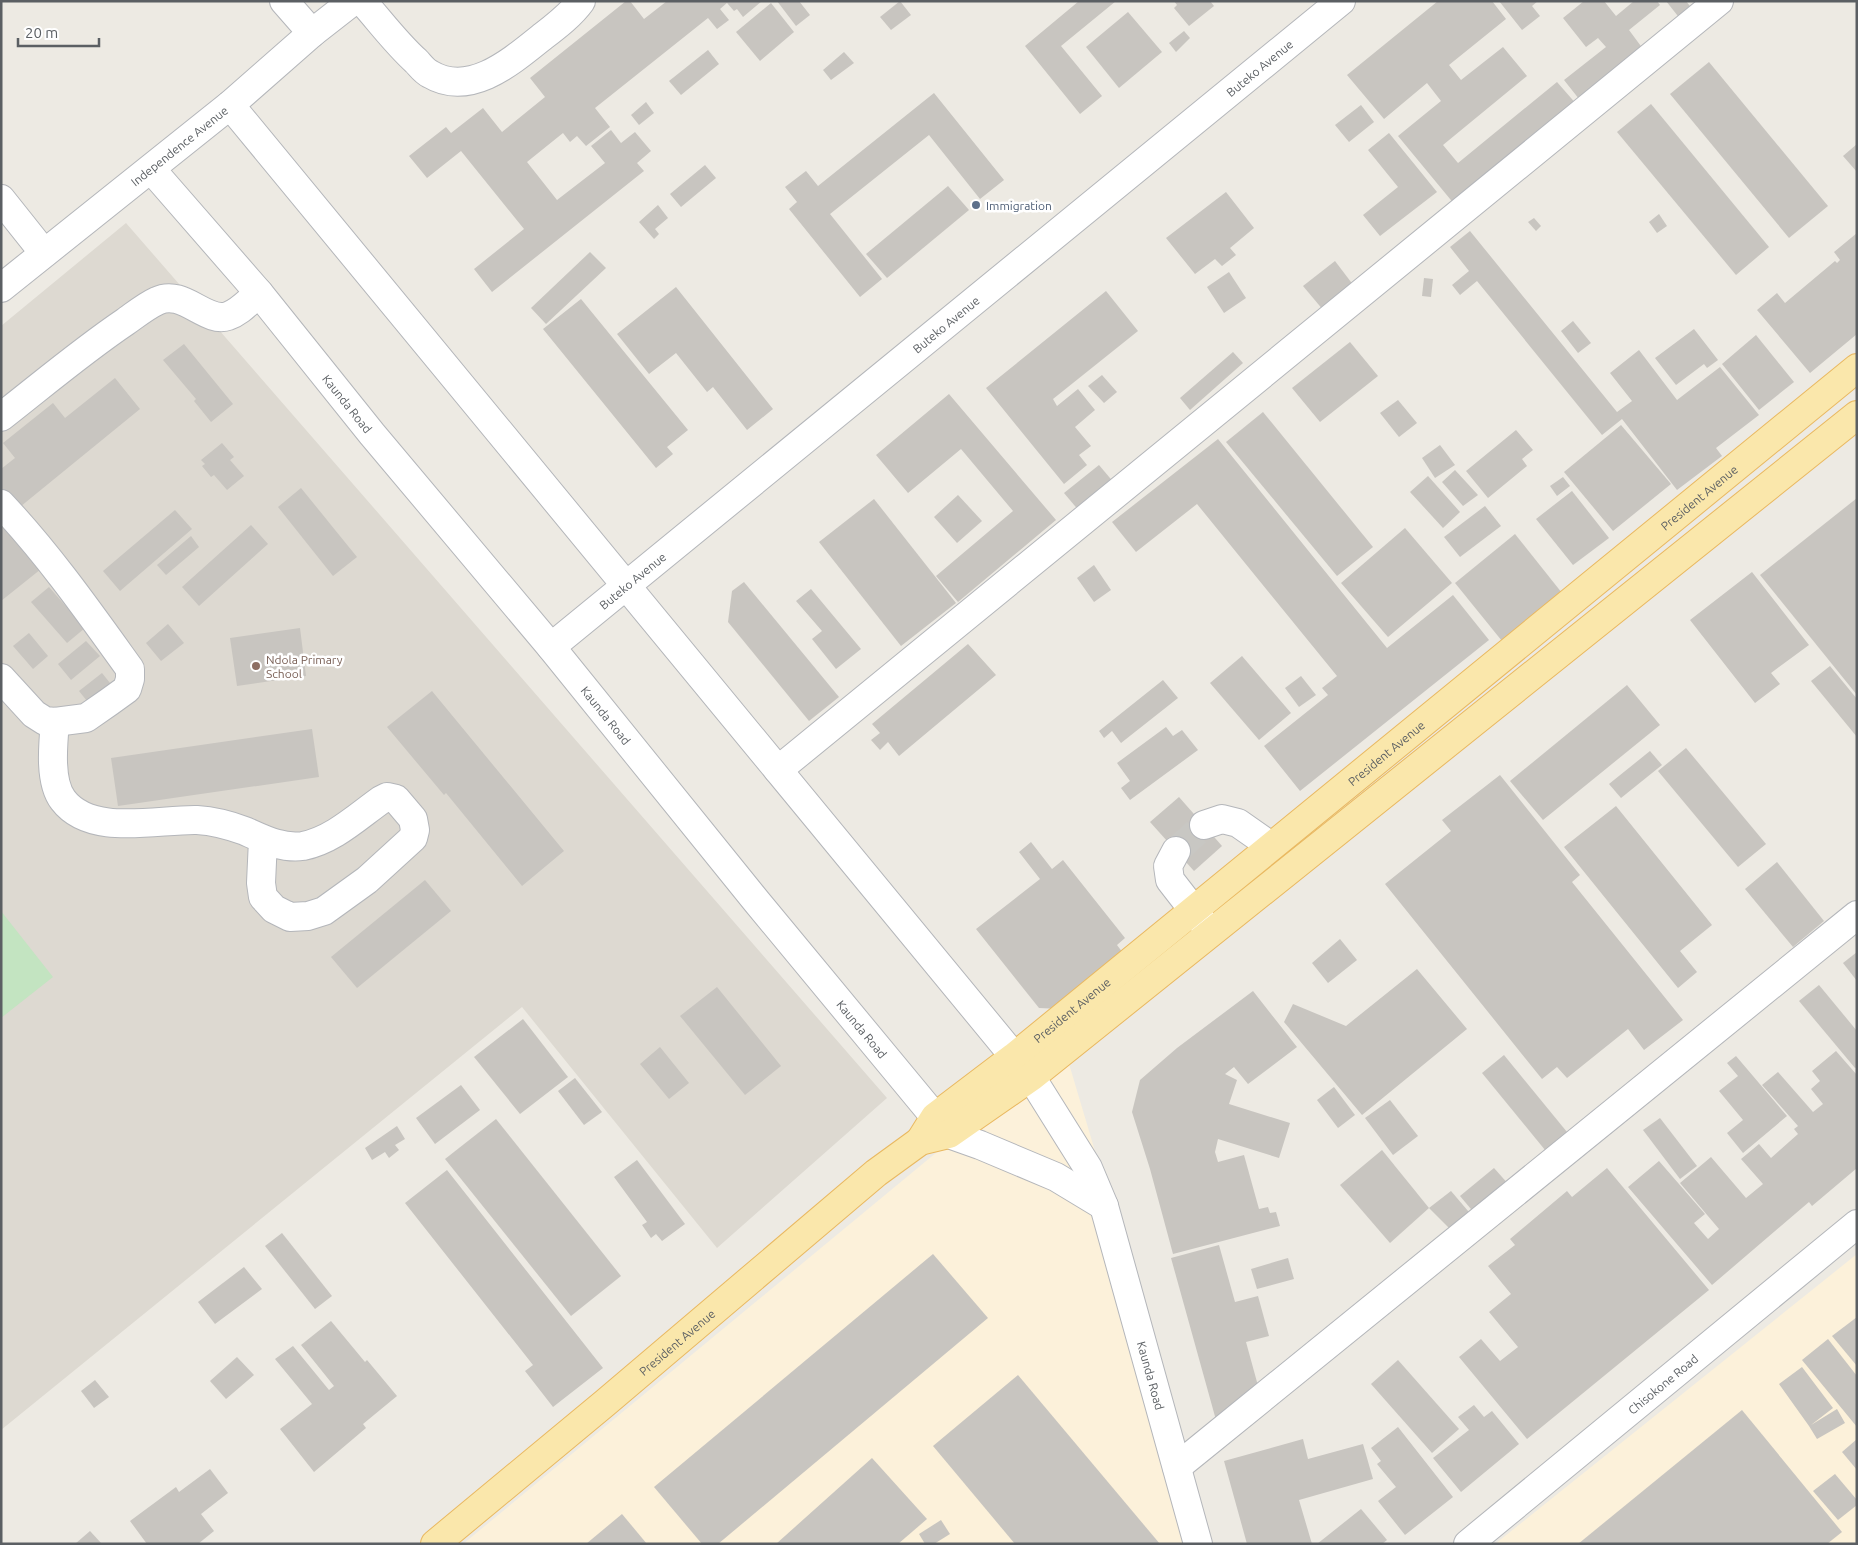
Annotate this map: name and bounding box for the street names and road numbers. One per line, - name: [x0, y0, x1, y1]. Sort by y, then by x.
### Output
- street label: Buteko Avenue: [1224, 37, 1295, 99]
- street label: Independence Avenue: [128, 103, 230, 188]
- street label: Buteko Avenue: [910, 293, 982, 355]
- street label: Kaunda Road: [320, 372, 375, 435]
- street label: President Avenue: [1658, 462, 1740, 532]
- street label: Buteko Avenue: [596, 550, 668, 611]
- street label: Kaunda Road: [579, 684, 633, 747]
- street label: President Avenue: [1345, 718, 1427, 788]
- street label: President Avenue: [1031, 975, 1113, 1045]
- street label: Kaunda Road: [835, 998, 890, 1060]
- street label: President Avenue: [636, 1306, 717, 1378]
- street label: Kaunda Road: [1135, 1340, 1167, 1411]
- street label: Chisokone Road: [1625, 1352, 1700, 1416]

